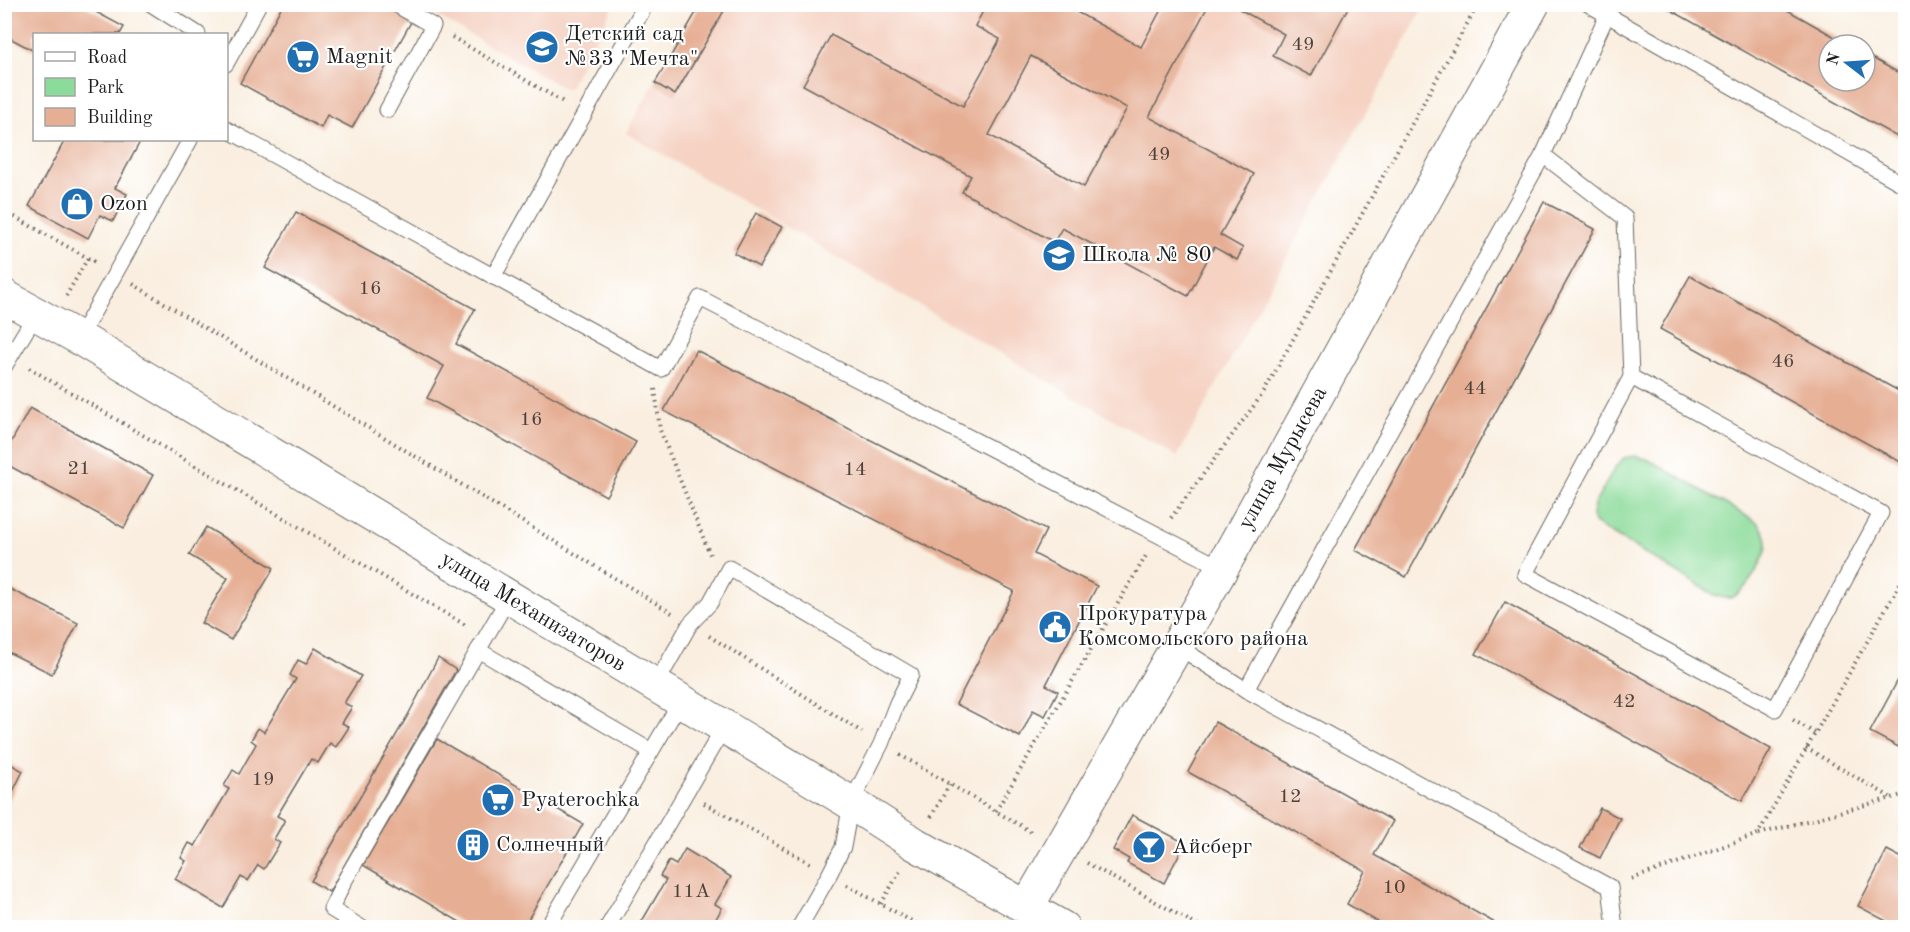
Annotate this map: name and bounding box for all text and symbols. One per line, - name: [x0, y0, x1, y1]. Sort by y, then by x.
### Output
- place label: Детский сад №33 "Мечта": [565, 23, 698, 70]
- school or university icon: Детский сад №33 "Мечта": [524, 29, 560, 65]
- legend: [33, 33, 228, 141]
- north arrow: [1817, 33, 1877, 93]
- house number: 49: [1291, 35, 1315, 55]
- supermarket icon: Magnit: [285, 39, 321, 75]
- place label: Magnit: [326, 46, 393, 68]
- text: Road: [87, 49, 127, 67]
- text: N: [1825, 50, 1844, 67]
- text: Park: [87, 79, 124, 97]
- text: Building: [87, 109, 153, 127]
- house number: 49: [1147, 145, 1171, 165]
- shop icon: Ozon: [59, 186, 95, 222]
- place label: Ozon: [100, 193, 148, 215]
- school or university icon: Школа № 80: [1041, 237, 1077, 273]
- place label: Школа № 80: [1082, 244, 1212, 266]
- house number: 16: [358, 279, 382, 299]
- house number: 46: [1771, 352, 1795, 372]
- house number: 44: [1463, 379, 1487, 399]
- street label: улица Мурысева: [1235, 383, 1331, 533]
- house number: 16: [519, 410, 543, 430]
- house number: 21: [67, 459, 91, 479]
- house number: 14: [843, 460, 867, 480]
- street label: улица Механизаторов: [437, 548, 629, 676]
- place label: Прокуратура Комсомольского района: [1078, 603, 1308, 650]
- public building icon: Прокуратура Комсомольского района: [1037, 609, 1073, 645]
- house number: 42: [1612, 692, 1636, 712]
- house number: 19: [251, 770, 275, 790]
- supermarket icon: Pyaterochka: [480, 782, 516, 818]
- house number: 12: [1278, 787, 1302, 807]
- place label: Pyaterochka: [521, 789, 640, 811]
- building icon: Солнечный: [455, 827, 491, 863]
- bar icon: Айсберг: [1131, 829, 1167, 865]
- place label: Солнечный: [496, 834, 604, 856]
- place label: Айсберг: [1172, 836, 1252, 858]
- house number: 10: [1382, 878, 1406, 898]
- house number: 11А: [672, 882, 710, 902]

